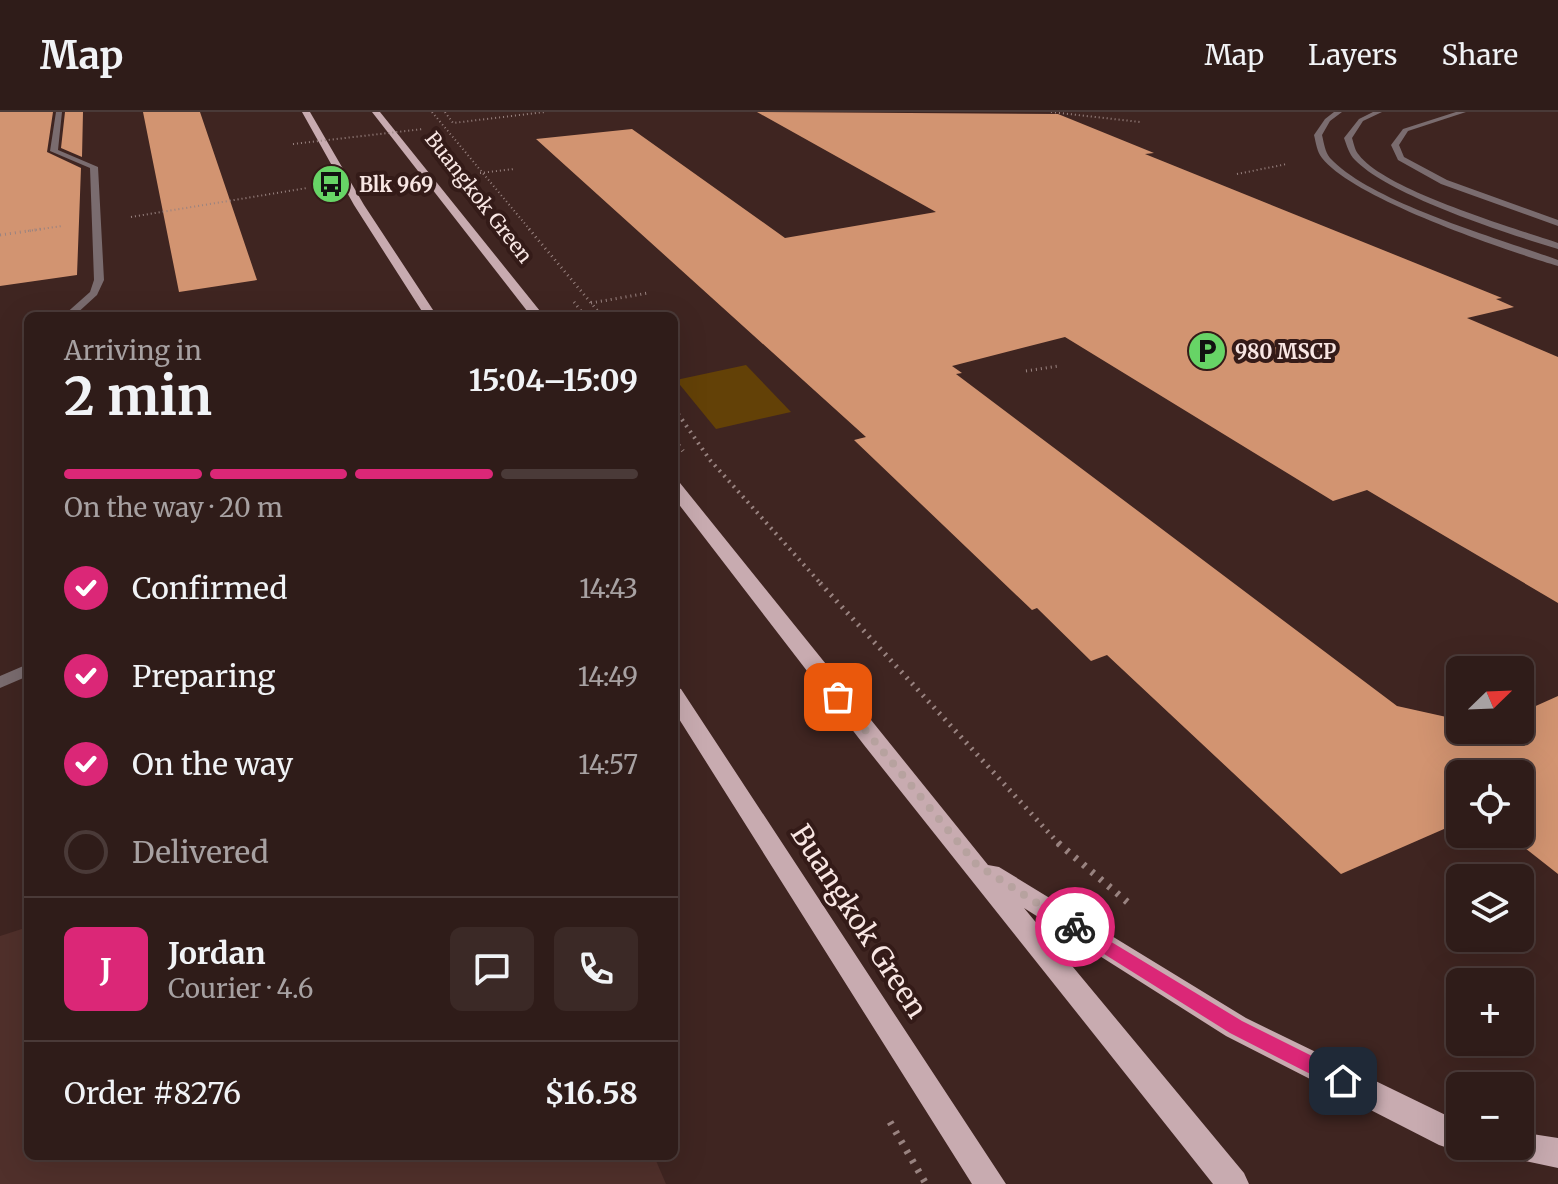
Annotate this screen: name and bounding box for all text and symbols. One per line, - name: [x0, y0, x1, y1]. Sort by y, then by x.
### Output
- text: Map: [40, 32, 124, 79]
- text: Map: [1204, 37, 1264, 73]
- text: Layers: [1308, 37, 1397, 73]
- text: Share: [1441, 37, 1518, 73]
- street label: Buangkok Green: [420, 126, 538, 268]
- bus stop icon: Blk 969: [310, 163, 352, 205]
- place label: Blk 969: [359, 172, 433, 197]
- parking icon: 980 MSCP: [1186, 330, 1228, 372]
- text: Arriving in: [64, 334, 202, 367]
- place label: 980 MSCP: [1235, 339, 1336, 364]
- text: 15:04–15:09: [469, 361, 638, 399]
- text: 2 min: [64, 364, 212, 429]
- text: On the way · 20 m: [64, 491, 283, 524]
- icon: check: [64, 566, 108, 610]
- text: Confirmed: [132, 569, 287, 607]
- text: 14:43: [579, 572, 638, 605]
- icon: check: [64, 654, 108, 698]
- north arrow: [1446, 656, 1534, 744]
- map controls: [1446, 656, 1534, 1160]
- text: Preparing: [132, 657, 275, 695]
- text: 14:49: [578, 660, 638, 693]
- pin: [804, 663, 872, 731]
- icon: bag: [816, 675, 860, 719]
- icon: check: [64, 742, 108, 786]
- text: On the way: [132, 745, 293, 783]
- text: 14:57: [578, 748, 638, 781]
- button: locate: [1446, 760, 1534, 848]
- street label: Buangkok Green: [783, 817, 935, 1025]
- text: Delivered: [132, 833, 269, 871]
- button: layers: [1446, 864, 1534, 952]
- courier: [1035, 887, 1115, 967]
- icon: bike: [1053, 905, 1097, 949]
- button: chat: [450, 927, 534, 1011]
- button: phone: [554, 927, 638, 1011]
- text: Jordan: [168, 934, 266, 972]
- text: J: [100, 950, 112, 988]
- button: +: [1446, 968, 1534, 1056]
- text: Courier · 4.6: [168, 972, 314, 1005]
- pin: [1309, 1047, 1377, 1115]
- icon: home: [1321, 1059, 1365, 1103]
- button: −: [1446, 1072, 1534, 1160]
- text: Order #8276: [64, 1074, 241, 1112]
- text: $16.58: [545, 1074, 638, 1112]

